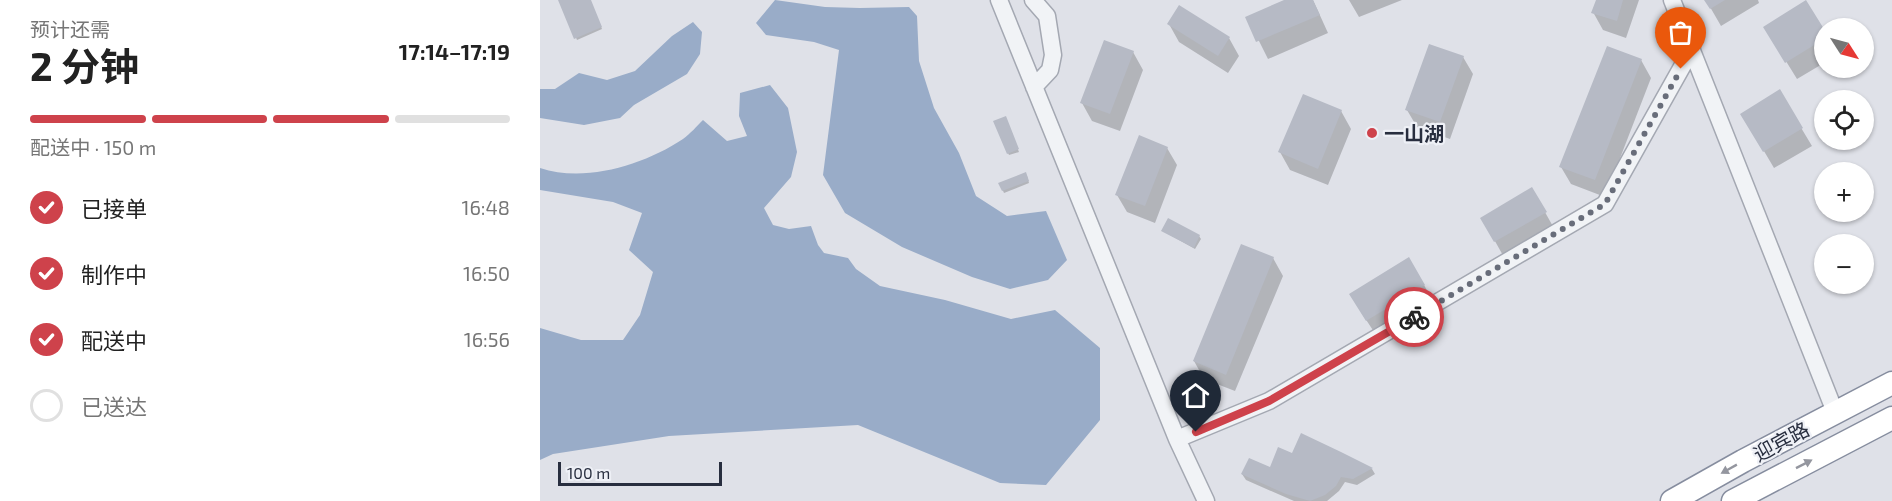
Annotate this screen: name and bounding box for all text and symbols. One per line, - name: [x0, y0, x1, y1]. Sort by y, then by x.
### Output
- pin: [1655, 7, 1706, 69]
- icon: bag: [1664, 16, 1697, 49]
- text: 预计还需: [30, 17, 110, 41]
- north arrow: [1814, 18, 1874, 78]
- map controls: [1814, 18, 1874, 294]
- text: 17:14–17:19: [399, 38, 510, 64]
- text: 2 分钟: [30, 42, 139, 89]
- button: locate: [1814, 90, 1874, 150]
- place label: 一山湖: [1384, 121, 1444, 145]
- marker: 一山湖: [1365, 126, 1379, 140]
- text: 配送中 · 150 m: [30, 135, 156, 159]
- button: +: [1814, 162, 1874, 222]
- icon: check: [30, 191, 63, 224]
- text: 已接单: [81, 195, 147, 221]
- text: 16:48: [461, 195, 510, 219]
- button: −: [1814, 234, 1874, 294]
- icon: check: [30, 257, 63, 290]
- text: 制作中: [81, 261, 147, 287]
- text: 16:50: [463, 261, 510, 285]
- courier: [1384, 287, 1444, 347]
- icon: bike: [1398, 301, 1431, 334]
- icon: check: [30, 323, 63, 356]
- text: 配送中: [81, 327, 147, 353]
- text: 16:56: [464, 327, 510, 351]
- pin: [1170, 370, 1221, 432]
- icon: home: [1179, 379, 1212, 412]
- text: 已送达: [81, 393, 147, 419]
- street label: 迎宾路: [1749, 416, 1813, 466]
- scale bar: [558, 459, 722, 486]
- one-way arrow: [1795, 459, 1812, 469]
- text: 100 m: [567, 463, 610, 482]
- one-way arrow: [1720, 464, 1737, 474]

